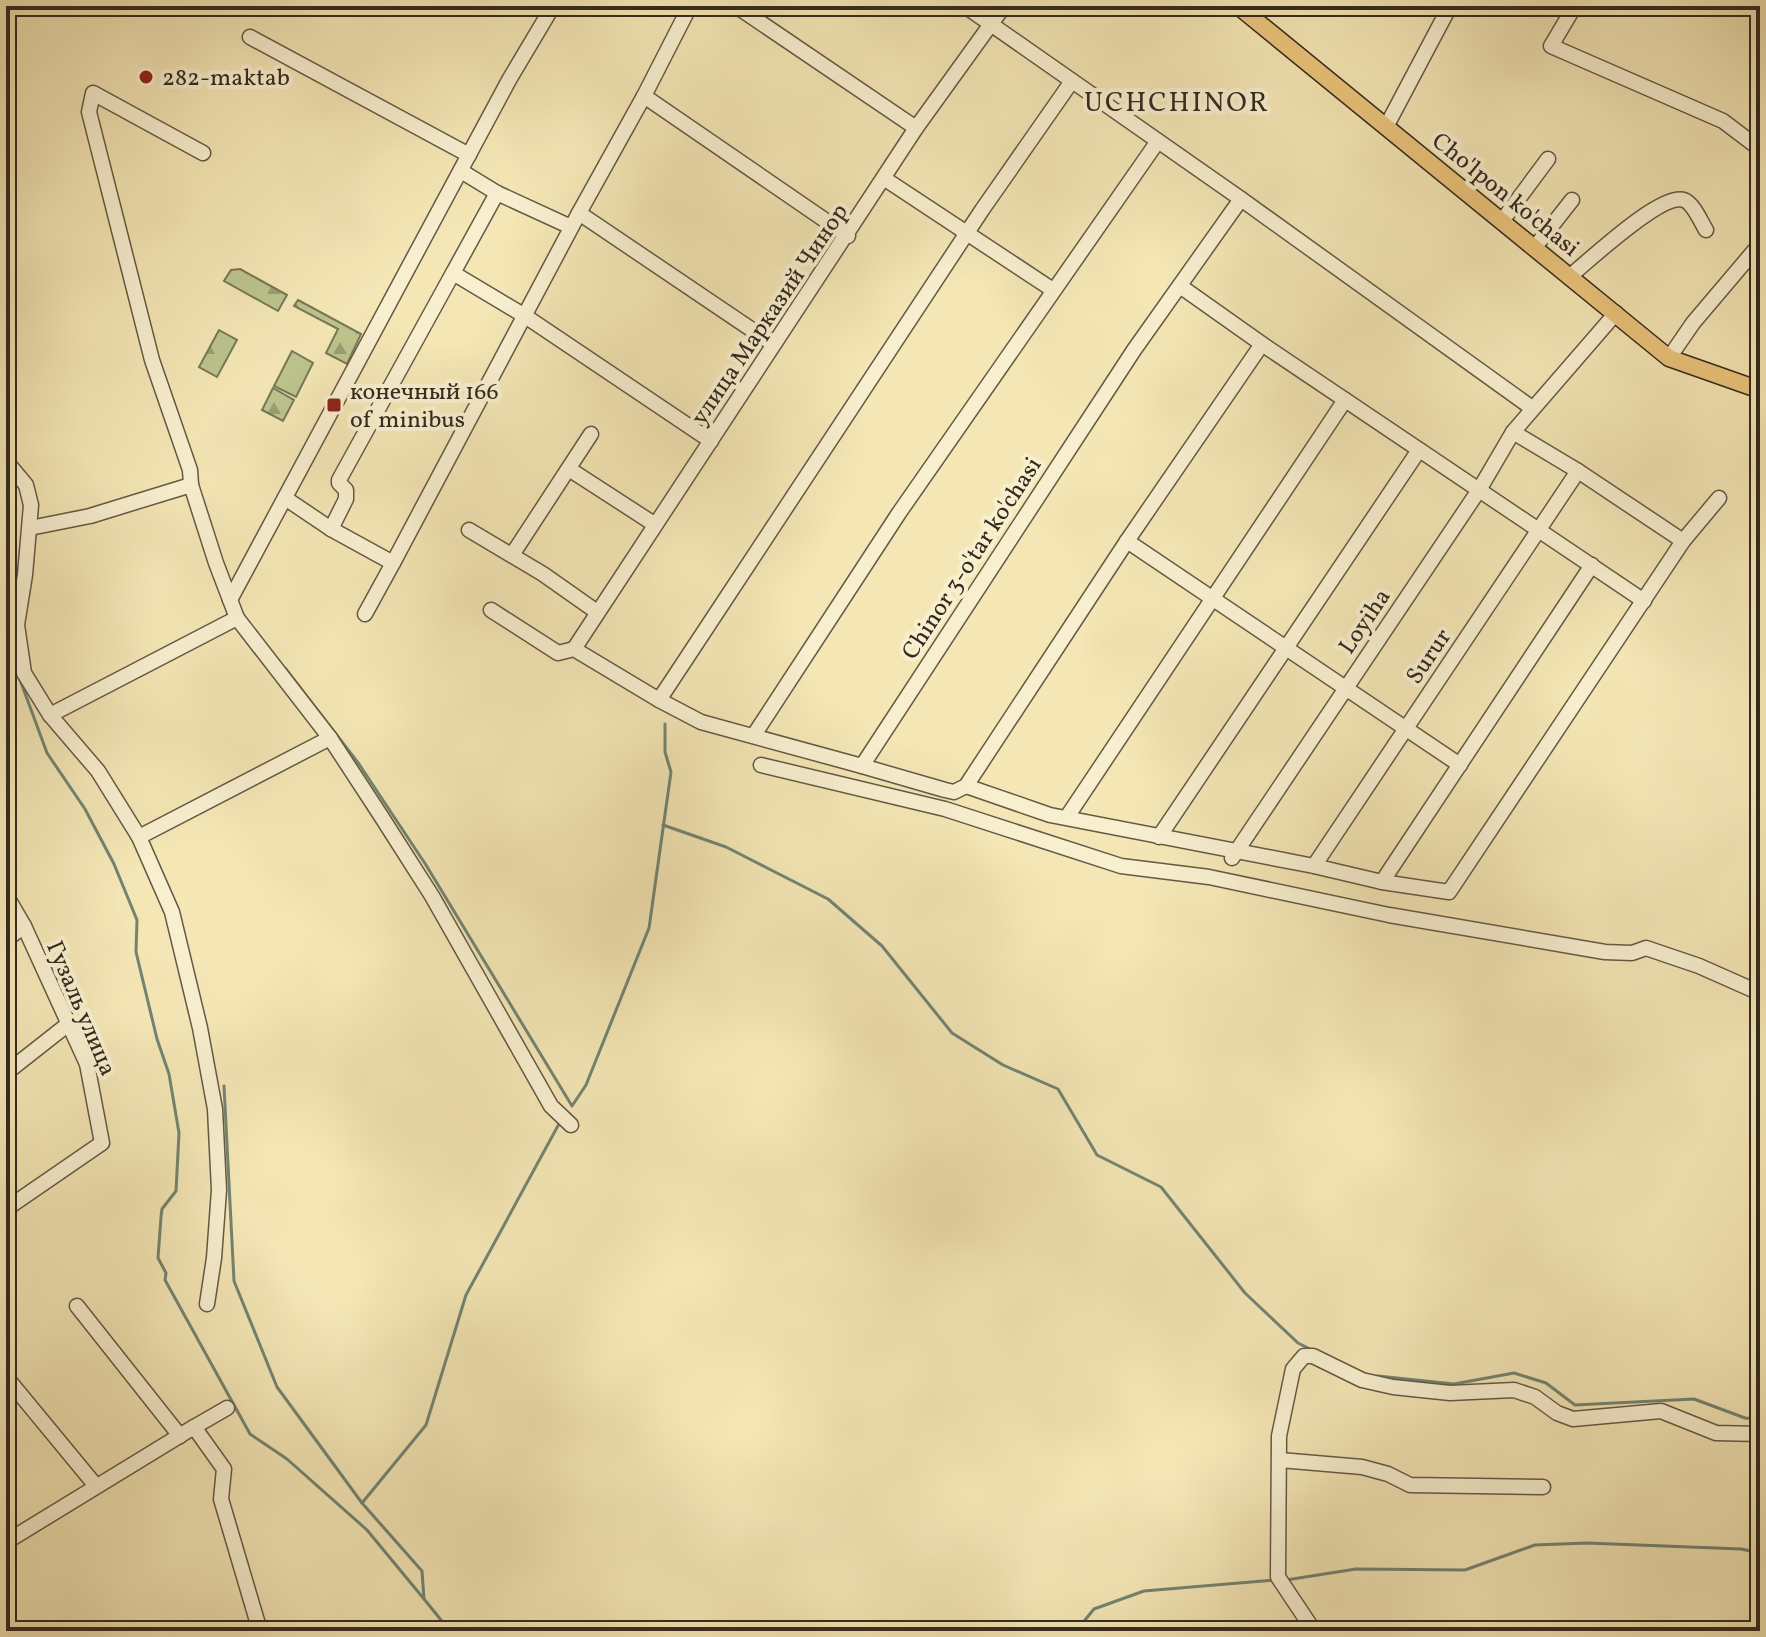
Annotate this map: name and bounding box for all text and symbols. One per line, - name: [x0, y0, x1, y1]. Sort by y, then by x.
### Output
- place label: 282-maktab: [162, 62, 290, 96]
- marker: 282-maktab: [137, 68, 155, 86]
- district label: UCHCHINOR: [1084, 84, 1270, 123]
- street label: Cho'lpon ko'chasi: [1424, 125, 1586, 266]
- street label: улица Марказий Чинор: [684, 198, 858, 433]
- place label: конечный 166 of minibus: [350, 376, 499, 438]
- marker: конечный 166 of minibus: [325, 396, 343, 414]
- street label: Chinor 3-o'tar ko'chasi: [894, 451, 1051, 667]
- street label: Loyiha: [1331, 583, 1400, 662]
- street label: Surur: [1399, 623, 1461, 692]
- street label: Гузаль улица: [36, 936, 124, 1082]

